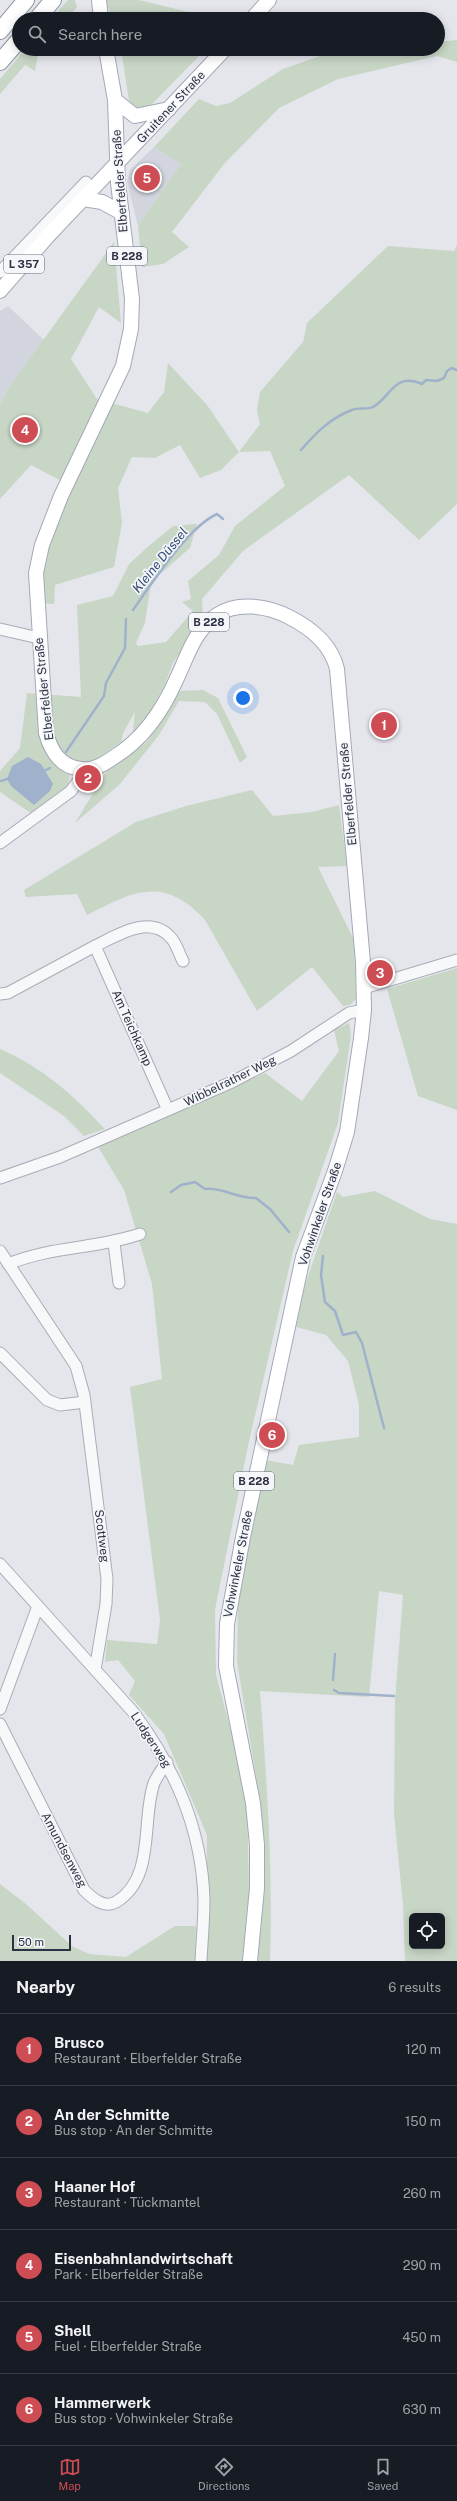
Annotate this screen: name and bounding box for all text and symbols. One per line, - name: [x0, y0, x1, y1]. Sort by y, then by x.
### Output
- search box: [12, 12, 445, 56]
- icon: search: [26, 23, 48, 45]
- text: Search here: [58, 26, 142, 43]
- street label: Gruitener Straße: [134, 68, 208, 146]
- street label: Elberfelder Straße: [109, 129, 131, 233]
- pin: 5: [134, 163, 160, 193]
- road number: B 228: [107, 247, 147, 265]
- road number: L 357: [4, 255, 44, 273]
- pin: 4: [12, 415, 38, 445]
- water label: Kleine Düssel: [129, 524, 191, 596]
- road number: B 228: [189, 613, 229, 631]
- street label: Elberfelder Straße: [32, 637, 56, 741]
- your location: [233, 688, 253, 708]
- pin: 1: [371, 710, 397, 740]
- street label: Elberfelder Straße: [337, 742, 359, 846]
- pin: 2: [75, 763, 101, 793]
- pin: 3: [367, 958, 393, 988]
- street label: Am Teichkamp: [109, 988, 155, 1068]
- street label: Wibbelrather Weg: [182, 1053, 278, 1109]
- street label: Vohwinkeler Straße: [296, 1160, 344, 1268]
- pin: 6: [259, 1420, 285, 1450]
- road number: B 228: [234, 1472, 274, 1490]
- street label: Scottweg: [92, 1509, 112, 1563]
- street label: Vohwinkeler Straße: [221, 1509, 255, 1619]
- street label: Ludgerweg: [128, 1710, 174, 1770]
- street label: Amundsenweg: [38, 1810, 90, 1890]
- map controls: [409, 1913, 445, 1949]
- button: locate: [409, 1913, 445, 1949]
- scale bar: [12, 1933, 71, 1952]
- text: 50 m: [18, 1936, 44, 1948]
- text: Nearby: [16, 1977, 75, 1997]
- text: 6 results: [388, 1980, 441, 1995]
- text: Brusco: [54, 2034, 104, 2051]
- text: 1: [26, 2042, 32, 2057]
- text: 120 m: [406, 2042, 441, 2057]
- text: Restaurant · Elberfelder Straße: [54, 2051, 242, 2066]
- text: An der Schmitte: [54, 2106, 170, 2123]
- text: 2: [25, 2114, 33, 2129]
- text: 150 m: [405, 2114, 441, 2129]
- text: Bus stop · An der Schmitte: [54, 2123, 213, 2138]
- text: Haaner Hof: [54, 2178, 135, 2195]
- text: 3: [25, 2186, 33, 2201]
- text: 260 m: [403, 2186, 441, 2201]
- text: Restaurant · Tückmantel: [54, 2195, 200, 2210]
- text: Eisenbahnlandwirtschaft: [54, 2250, 233, 2267]
- text: 4: [25, 2258, 33, 2273]
- text: 290 m: [403, 2258, 441, 2273]
- text: Park · Elberfelder Straße: [54, 2267, 203, 2282]
- text: Shell: [54, 2322, 92, 2339]
- text: 5: [25, 2330, 33, 2345]
- text: 450 m: [402, 2330, 441, 2345]
- text: Fuel · Elberfelder Straße: [54, 2339, 202, 2354]
- text: Hammerwerk: [54, 2394, 151, 2411]
- text: 6: [25, 2402, 33, 2417]
- text: 630 m: [403, 2402, 441, 2417]
- text: Bus stop · Vohwinkeler Straße: [54, 2411, 233, 2426]
- tab: Map: [59, 2456, 81, 2492]
- tab: Directions: [198, 2456, 250, 2492]
- tab: Saved: [367, 2456, 398, 2492]

